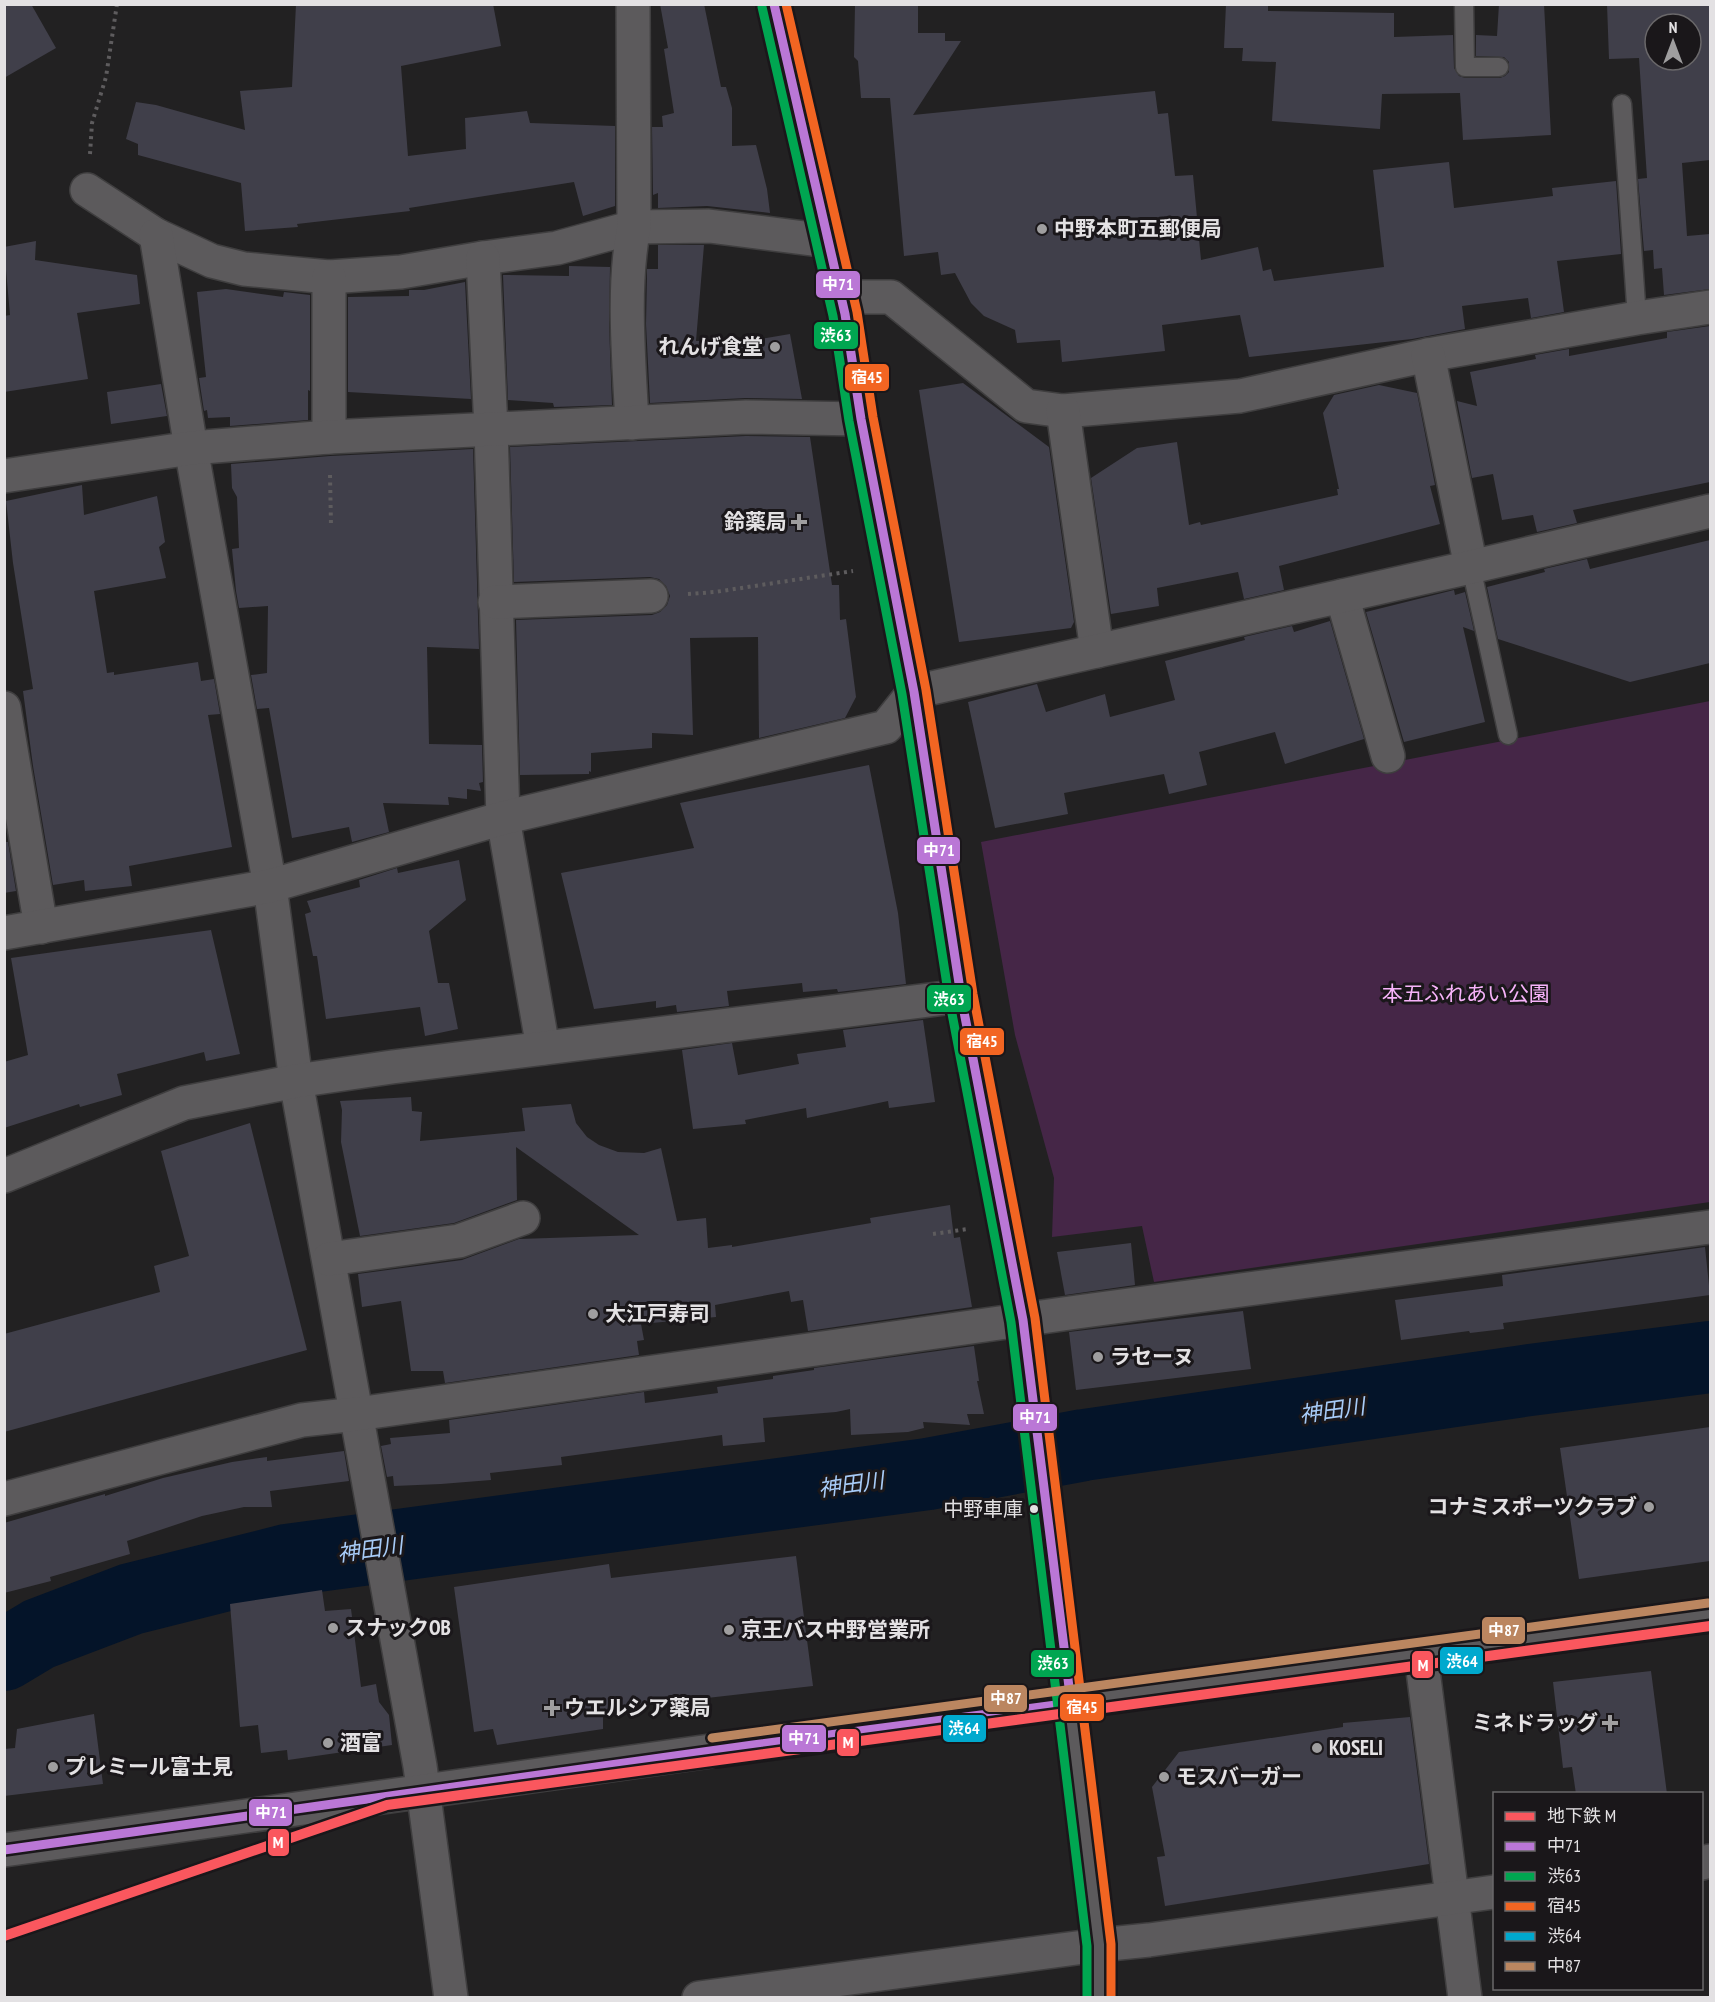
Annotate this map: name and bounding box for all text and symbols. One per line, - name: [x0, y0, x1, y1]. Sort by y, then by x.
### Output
- north arrow: [1643, 12, 1703, 72]
- text: N: [1669, 17, 1677, 37]
- place label: 中野本町五郵便局: [1054, 215, 1222, 242]
- marker: 中野本町五郵便局: [1035, 222, 1049, 236]
- line badge: 中71: [815, 270, 861, 299]
- text: 中71: [822, 274, 854, 294]
- line badge: 渋63: [813, 321, 859, 350]
- text: 渋63: [820, 325, 852, 345]
- place label: れんげ食堂: [658, 333, 763, 360]
- marker: れんげ食堂: [768, 340, 782, 354]
- line badge: 宿45: [844, 363, 890, 392]
- text: 宿45: [851, 367, 883, 387]
- place label: 鈴薬局: [724, 508, 787, 535]
- marker: 鈴薬局: [792, 515, 806, 529]
- line badge: 中71: [916, 836, 961, 865]
- text: 中71: [923, 840, 955, 860]
- park label: 本五ふれあい公園: [1382, 980, 1550, 1007]
- line badge: 渋63: [926, 984, 972, 1013]
- text: 渋63: [933, 989, 965, 1009]
- line badge: 宿45: [959, 1027, 1005, 1056]
- text: 宿45: [966, 1031, 998, 1051]
- place label: 大江戸寿司: [605, 1300, 710, 1327]
- marker: 大江戸寿司: [586, 1307, 600, 1321]
- place label: ラセーヌ: [1110, 1343, 1194, 1370]
- marker: ラセーヌ: [1091, 1350, 1105, 1364]
- water label: 神田川: [1297, 1391, 1369, 1428]
- line badge: 中71: [1012, 1403, 1058, 1432]
- text: 中71: [1019, 1407, 1051, 1427]
- water label: 神田川: [816, 1465, 888, 1502]
- place label: コナミスポーツクラブ: [1427, 1493, 1637, 1520]
- place label: 中野車庫: [943, 1496, 1023, 1522]
- marker: コナミスポーツクラブ: [1642, 1500, 1656, 1514]
- marker: 中野車庫: [1028, 1503, 1040, 1515]
- water label: 神田川: [335, 1530, 407, 1567]
- place label: スナックOB: [345, 1614, 451, 1641]
- place label: 京王バス中野営業所: [741, 1616, 930, 1643]
- line badge: 中87: [1481, 1616, 1526, 1645]
- text: 中87: [1488, 1620, 1520, 1640]
- marker: スナックOB: [326, 1621, 340, 1635]
- marker: 京王バス中野営業所: [722, 1623, 736, 1637]
- line badge: 渋64: [1439, 1646, 1484, 1675]
- line badge: 渋63: [1030, 1649, 1075, 1678]
- line badge: M: [1411, 1650, 1434, 1679]
- text: 渋64: [1446, 1651, 1478, 1671]
- text: 渋63: [1037, 1653, 1069, 1673]
- text: M: [1418, 1655, 1428, 1675]
- line badge: 中87: [983, 1684, 1028, 1713]
- text: 中87: [990, 1688, 1022, 1708]
- line badge: 宿45: [1059, 1693, 1105, 1722]
- place label: ウエルシア薬局: [564, 1694, 711, 1721]
- text: 宿45: [1066, 1697, 1098, 1717]
- marker: ウエルシア薬局: [545, 1701, 559, 1715]
- place label: ミネドラッグ: [1472, 1709, 1598, 1736]
- line badge: 渋64: [942, 1714, 987, 1743]
- marker: ミネドラッグ: [1603, 1716, 1617, 1730]
- text: 渋64: [948, 1718, 980, 1738]
- line badge: 中71: [781, 1724, 827, 1753]
- text: 中71: [788, 1728, 820, 1748]
- line badge: M: [836, 1728, 860, 1757]
- place label: 酒富: [340, 1729, 382, 1756]
- text: M: [843, 1732, 853, 1752]
- place label: KOSELI: [1329, 1734, 1383, 1761]
- marker: 酒富: [321, 1736, 335, 1750]
- marker: KOSELI: [1310, 1741, 1324, 1755]
- place label: プレミール富士見: [65, 1753, 233, 1780]
- marker: プレミール富士見: [46, 1760, 60, 1774]
- place label: モスバーガー: [1176, 1763, 1302, 1790]
- marker: モスバーガー: [1157, 1770, 1171, 1784]
- legend: [1493, 1792, 1703, 1990]
- line badge: 中71: [248, 1798, 293, 1827]
- text: 中71: [255, 1802, 287, 1822]
- text: 地下鉄 M: [1547, 1804, 1616, 1827]
- line badge: M: [267, 1828, 290, 1857]
- text: M: [273, 1832, 283, 1852]
- text: 中71: [1547, 1834, 1581, 1857]
- text: 渋63: [1547, 1864, 1581, 1887]
- text: 宿45: [1547, 1894, 1581, 1917]
- text: 渋64: [1547, 1924, 1581, 1947]
- text: 中87: [1547, 1954, 1581, 1977]

